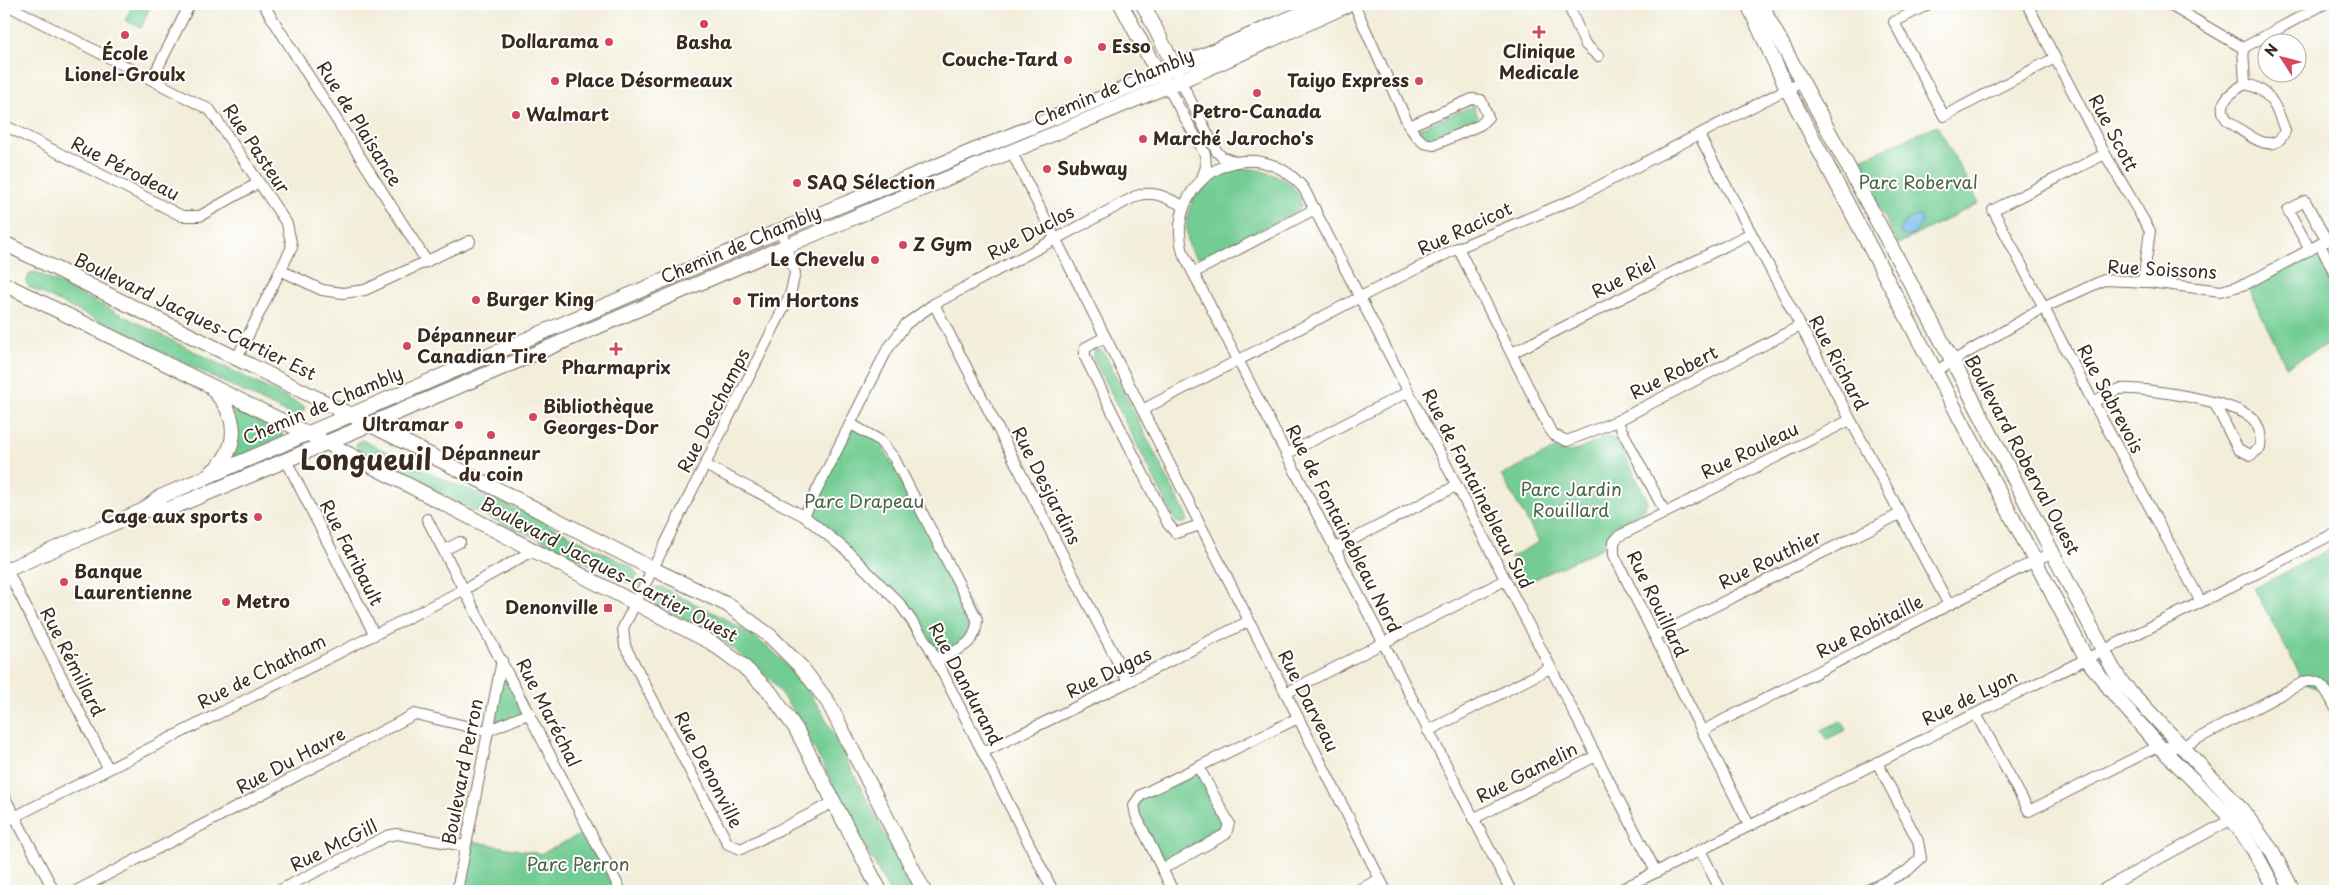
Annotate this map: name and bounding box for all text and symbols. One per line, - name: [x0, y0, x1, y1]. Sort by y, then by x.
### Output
- marker: Basha: [698, 18, 710, 30]
- marker: Clinique Medicale: [1532, 25, 1546, 39]
- place label: Dollarama: [500, 27, 599, 54]
- place label: Basha: [676, 28, 732, 55]
- marker: École Lionel-Groulx: [119, 29, 131, 41]
- place label: Esso: [1112, 32, 1151, 59]
- north arrow: [2256, 32, 2306, 82]
- marker: Dollarama: [603, 36, 615, 48]
- place label: Clinique Medicale: [1499, 37, 1579, 85]
- place label: École Lionel-Groulx: [65, 39, 185, 87]
- text: N: [2259, 39, 2283, 61]
- street label: Chemin de Chambly: [1029, 41, 1198, 133]
- marker: Esso: [1096, 41, 1108, 53]
- place label: Couche-Tard: [942, 45, 1058, 72]
- marker: Couche-Tard: [1062, 54, 1074, 66]
- street label: Rue de Plaisance: [311, 55, 410, 191]
- place label: Place Désormeaux: [565, 66, 733, 93]
- place label: Taiyo Express: [1287, 66, 1409, 93]
- marker: Place Désormeaux: [549, 75, 561, 87]
- marker: Taiyo Express: [1413, 75, 1425, 87]
- marker: Petro-Canada: [1251, 87, 1263, 99]
- street label: Rue Scott: [2083, 89, 2146, 176]
- place label: Petro-Canada: [1192, 97, 1322, 124]
- street label: Rue Pasteur: [217, 98, 298, 199]
- place label: Walmart: [526, 100, 609, 127]
- marker: Walmart: [510, 109, 522, 121]
- place label: Marché Jarocho's: [1153, 124, 1314, 151]
- street label: Rue Pérodeau: [67, 129, 185, 207]
- marker: Marché Jarocho's: [1137, 133, 1149, 145]
- place label: Subway: [1057, 154, 1127, 181]
- marker: Subway: [1041, 163, 1053, 175]
- place label: SAQ Sélection: [807, 168, 935, 195]
- park label: Parc Roberval: [1858, 168, 1978, 195]
- marker: SAQ Sélection: [791, 177, 803, 189]
- street label: Rue Racicot: [1413, 194, 1516, 261]
- street label: Rue Duclos: [982, 197, 1079, 266]
- street label: Chemin de Chambly: [656, 198, 825, 290]
- place label: Z Gym: [913, 230, 972, 257]
- marker: Z Gym: [897, 239, 909, 251]
- street label: Boulevard Jacques-Cartier Est: [70, 245, 322, 386]
- place label: Le Chevelu: [770, 245, 865, 272]
- street label: Rue Riel: [1587, 249, 1660, 304]
- street label: Rue Soissons: [2107, 252, 2217, 285]
- marker: Le Chevelu: [869, 254, 881, 266]
- place label: Burger King: [486, 285, 594, 312]
- place label: Tim Hortons: [747, 286, 859, 313]
- marker: Burger King: [470, 294, 482, 306]
- marker: Tim Hortons: [731, 295, 743, 307]
- street label: Rue Richard: [1803, 310, 1876, 415]
- place label: Dépanneur Canadian Tire: [417, 321, 547, 369]
- street label: Rue Robert: [1625, 338, 1722, 405]
- street label: Rue Sabrevois: [2071, 339, 2151, 458]
- marker: Dépanneur Canadian Tire: [401, 340, 413, 352]
- marker: Pharmaprix: [610, 343, 622, 355]
- street label: Rue Deschamps: [670, 344, 756, 477]
- street label: Boulevard Roberval Ouest: [1959, 349, 2088, 559]
- place label: Pharmaprix: [561, 353, 671, 380]
- street label: Chemin de Chambly: [238, 359, 407, 451]
- street label: Rue de Fontainebleau Sud: [1416, 384, 1541, 593]
- place label: Bibliothèque Georges-Dor: [543, 392, 659, 440]
- place label: Ultramar: [362, 410, 450, 437]
- marker: Bibliothèque Georges-Dor: [527, 411, 539, 423]
- street label: Rue Rouleau: [1696, 414, 1803, 485]
- marker: Ultramar: [453, 419, 465, 431]
- street label: Rue de Fontainebleau Nord: [1280, 419, 1409, 637]
- street label: Rue Desjardins: [1006, 422, 1089, 549]
- marker: Dépanneur du coin: [485, 429, 497, 441]
- district label: Longueuil: [300, 437, 432, 480]
- place label: Dépanneur du coin: [441, 439, 541, 487]
- park label: Parc Jardin Rouillard: [1520, 475, 1622, 523]
- park label: Parc Drapeau: [804, 487, 924, 514]
- street label: Boulevard Jacques-Cartier Ouest: [476, 489, 743, 648]
- street label: Rue Faribault: [314, 495, 391, 610]
- place label: Cage aux sports: [101, 502, 248, 529]
- marker: Cage aux sports: [252, 511, 264, 523]
- street label: Rue Routhier: [1713, 522, 1826, 595]
- street label: Rue Rouillard: [1621, 546, 1696, 661]
- place label: Banque Laurentienne: [74, 557, 192, 605]
- marker: Banque Laurentienne: [58, 576, 70, 588]
- place label: Metro: [236, 587, 290, 614]
- street label: Rue Robitaille: [1811, 587, 1928, 664]
- place label: Denonville: [505, 593, 598, 620]
- marker: Metro: [220, 596, 232, 608]
- street label: Rue Rémillard: [34, 602, 112, 721]
- marker: Denonville: [602, 602, 614, 614]
- street label: Rue Dandurand: [923, 617, 1010, 749]
- street label: Rue de Chatham: [192, 627, 330, 715]
- street label: Rue Dugas: [1061, 639, 1156, 704]
- street label: Rue Darveau: [1272, 645, 1347, 756]
- street label: Rue Maréchal: [510, 653, 588, 771]
- street label: Rue de Lyon: [1917, 662, 2022, 732]
- street label: Boulevard Perron: [434, 696, 489, 847]
- street label: Rue Denonville: [668, 706, 750, 833]
- street label: Rue Du Havre: [231, 720, 350, 800]
- street label: Rue Gamelin: [1471, 735, 1582, 809]
- street label: Rue McGill: [285, 812, 382, 877]
- park label: Parc Perron: [527, 850, 629, 877]

